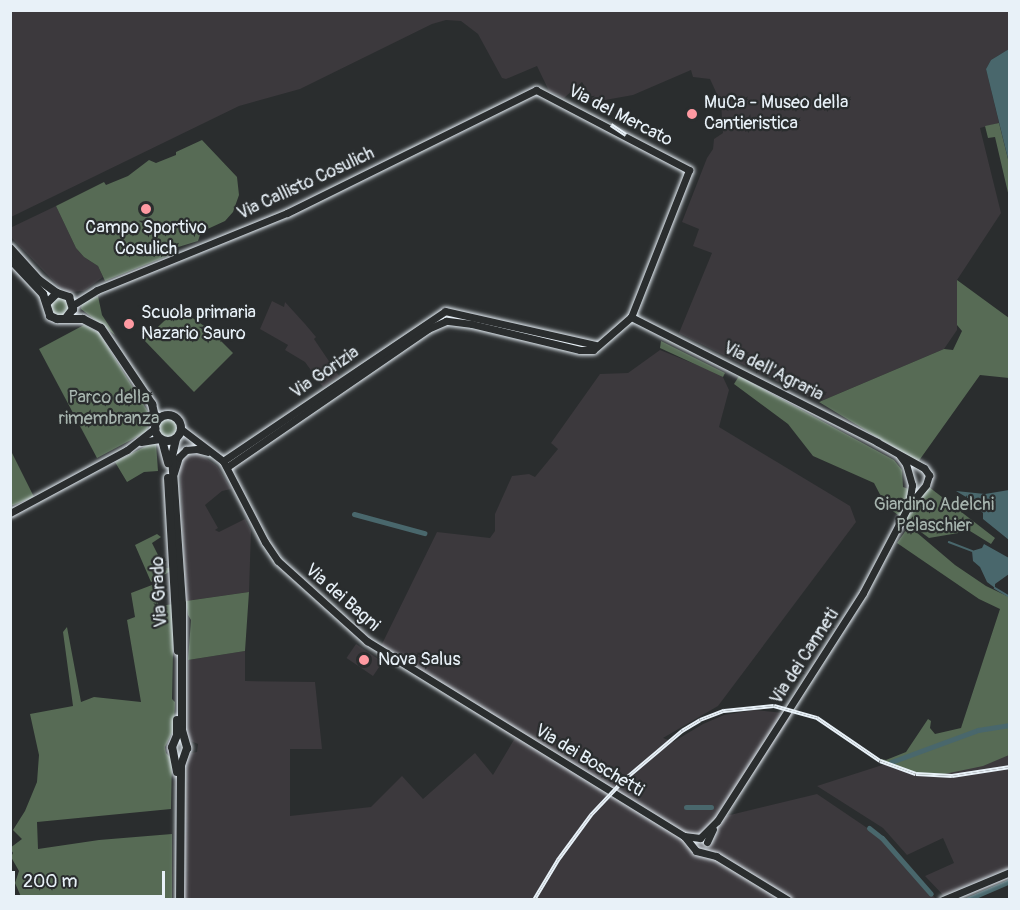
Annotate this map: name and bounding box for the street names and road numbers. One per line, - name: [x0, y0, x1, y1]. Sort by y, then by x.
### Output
- street label: Via del Mercato: [564, 80, 676, 152]
- street label: Via Callisto Cosulich: [234, 143, 378, 225]
- street label: Via dell'Agraria: [719, 337, 827, 407]
- street label: Via Gorizia: [286, 342, 364, 404]
- street label: Via Grado: [147, 556, 173, 628]
- street label: Via dei Bagni: [300, 560, 384, 636]
- street label: Via dei Canneti: [766, 605, 844, 709]
- street label: Via dei Boschetti: [531, 720, 647, 802]

